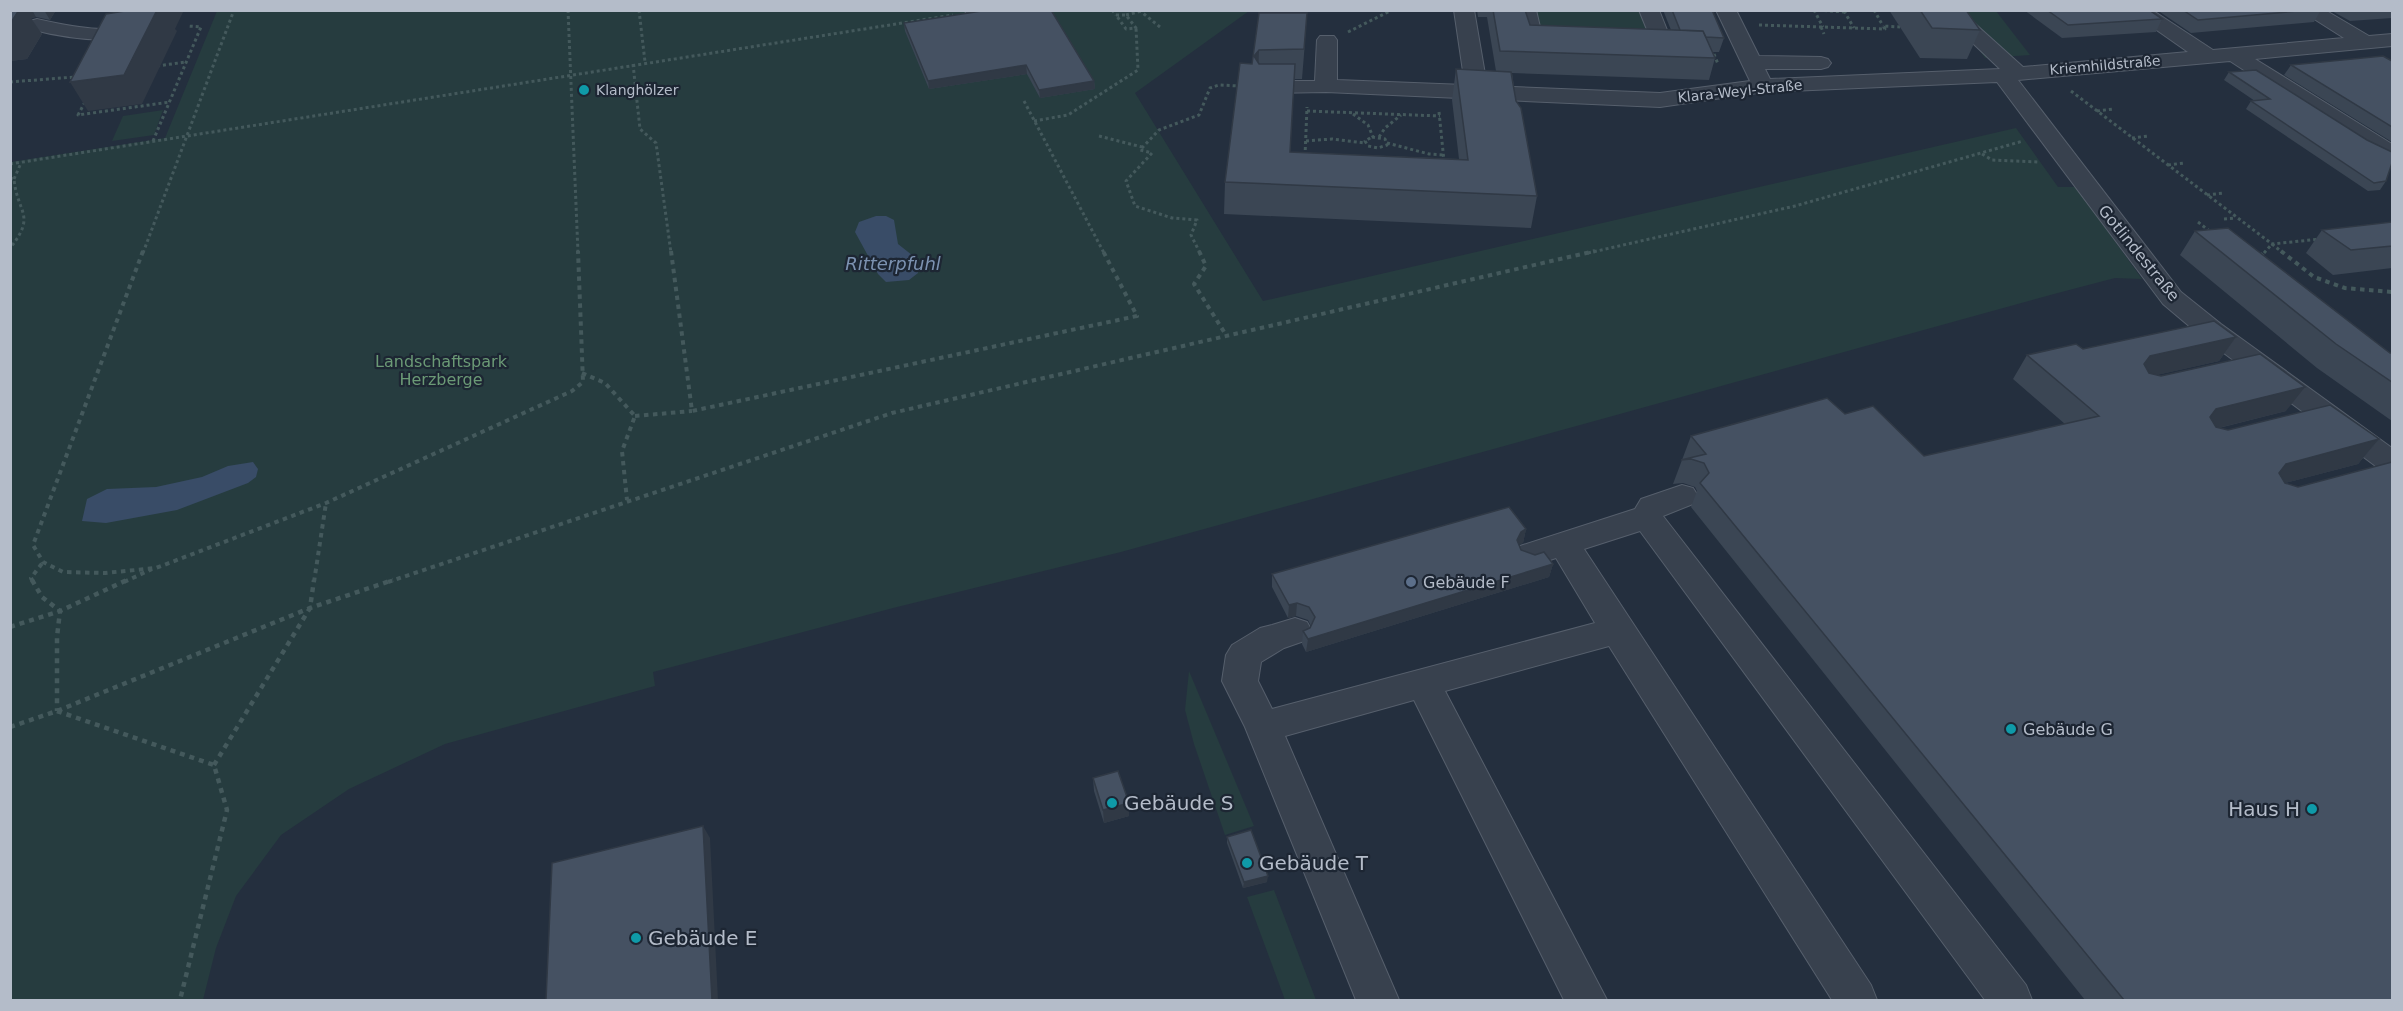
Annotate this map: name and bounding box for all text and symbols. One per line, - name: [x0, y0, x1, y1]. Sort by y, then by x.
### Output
- street label: Kriemhildstraße: [2049, 52, 2161, 78]
- street label: Klara-Weyl-Straße: [1677, 76, 1803, 106]
- place label: Klanghölzer: [596, 82, 679, 98]
- marker: Klanghölzer: [577, 83, 591, 97]
- street label: Gotlindestraße: [2094, 201, 2184, 305]
- water label: Ritterpfuhl: [845, 253, 941, 274]
- park label: Landschaftspark Herzberge: [375, 352, 508, 389]
- place label: Gebäude F: [1423, 573, 1510, 592]
- marker: Gebäude F: [1404, 575, 1418, 589]
- place label: Gebäude G: [2023, 720, 2113, 739]
- marker: Gebäude G: [2004, 722, 2018, 736]
- place label: Gebäude S: [1124, 791, 1233, 815]
- marker: Gebäude S: [1105, 796, 1119, 810]
- place label: Haus H: [2228, 797, 2300, 821]
- marker: Haus H: [2305, 802, 2319, 816]
- place label: Gebäude T: [1259, 851, 1369, 875]
- marker: Gebäude T: [1240, 856, 1254, 870]
- place label: Gebäude E: [648, 926, 757, 950]
- marker: Gebäude E: [629, 931, 643, 945]

